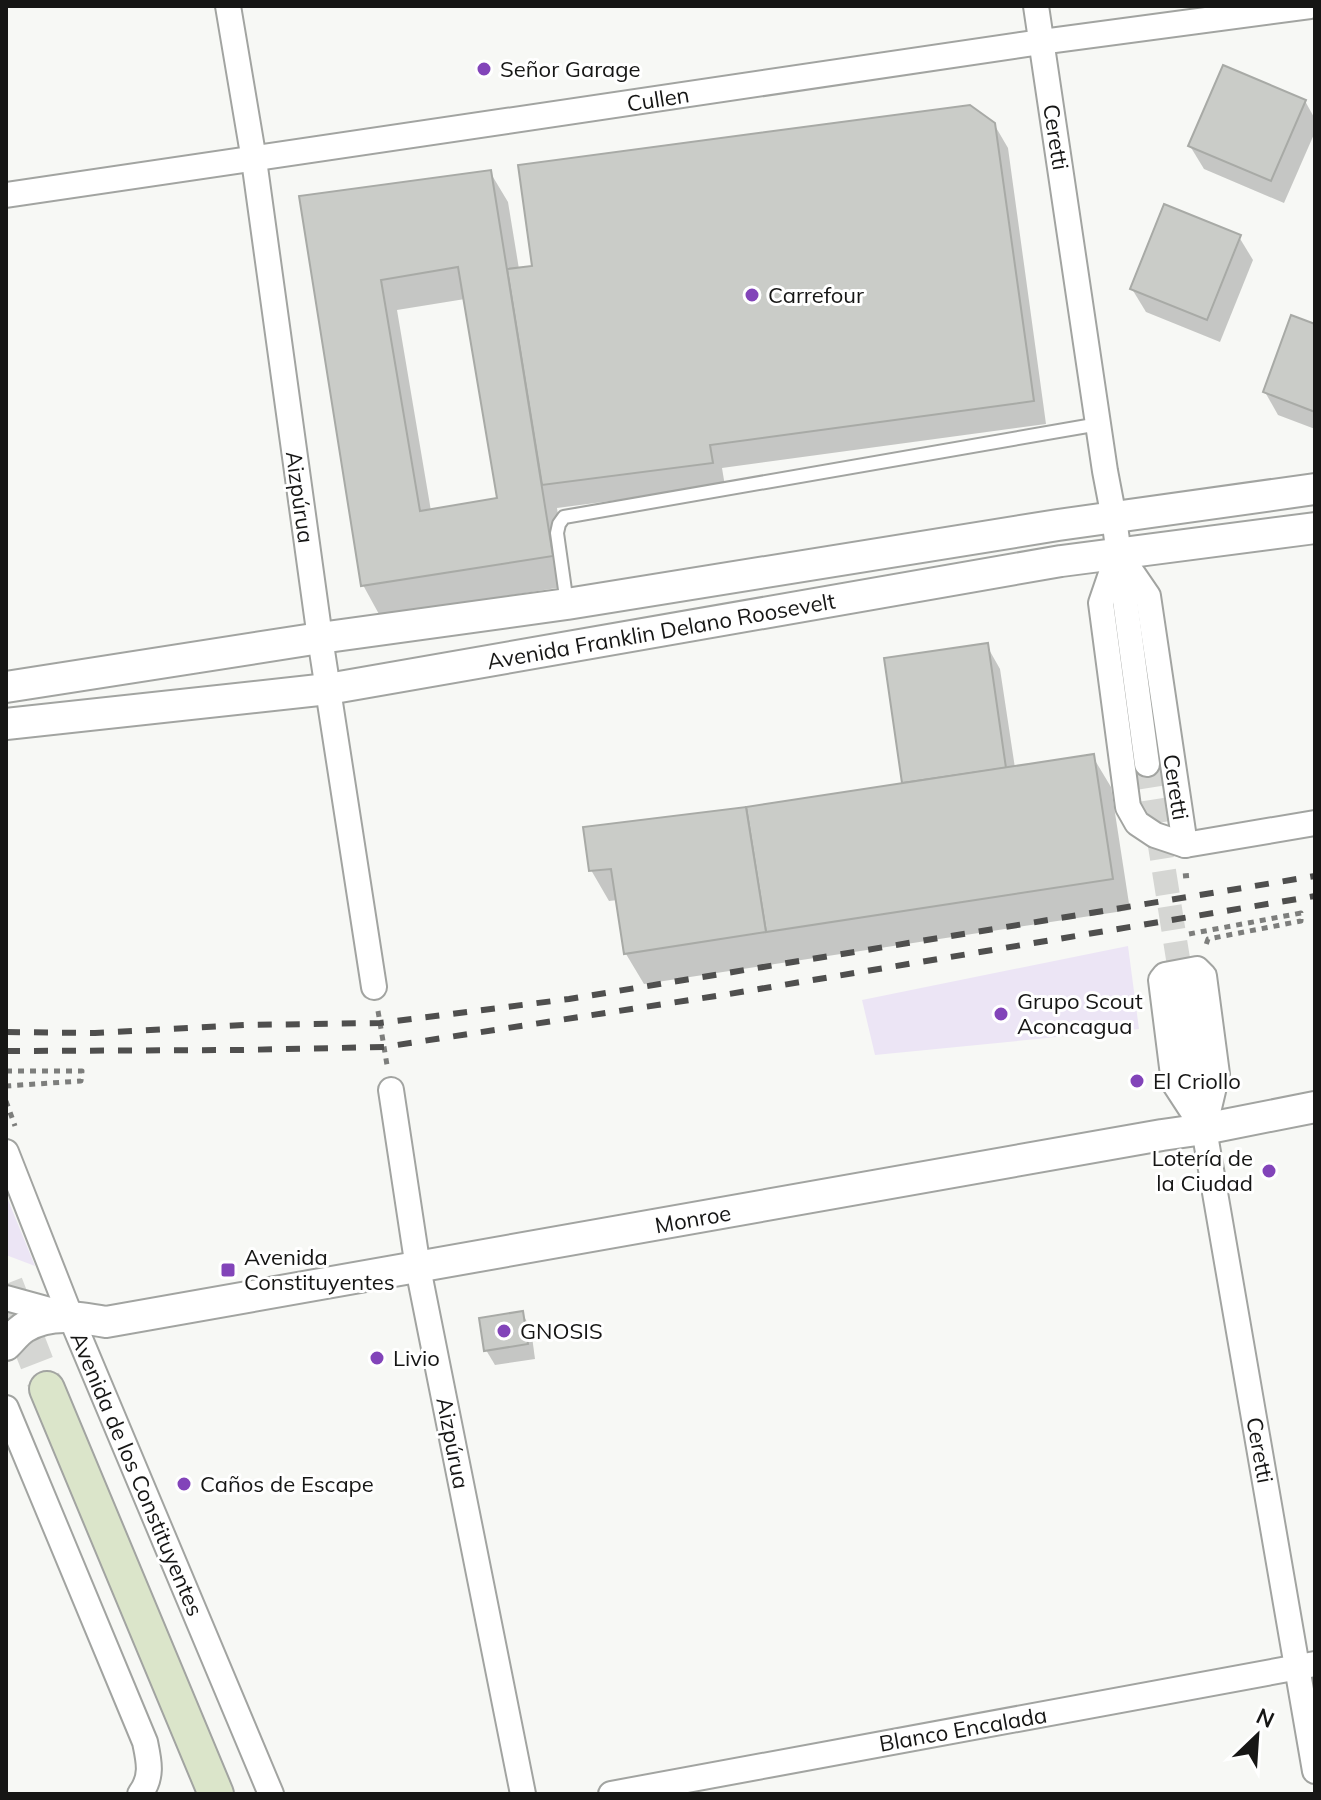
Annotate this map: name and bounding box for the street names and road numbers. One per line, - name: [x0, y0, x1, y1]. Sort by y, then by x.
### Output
- street label: Cullen: [625, 80, 691, 118]
- street label: Ceretti: [1037, 102, 1075, 172]
- street label: Aizpúrua: [280, 449, 320, 545]
- street label: Avenida Franklin Delano Roosevelt: [485, 586, 838, 675]
- street label: Ceretti: [1157, 752, 1195, 822]
- street label: Monroe: [653, 1199, 733, 1239]
- street label: Avenida de los Constituyentes: [64, 1328, 210, 1620]
- street label: Aizpúrua: [430, 1395, 476, 1491]
- street label: Ceretti: [1240, 1415, 1280, 1485]
- street label: Blanco Encalada: [877, 1700, 1049, 1758]

